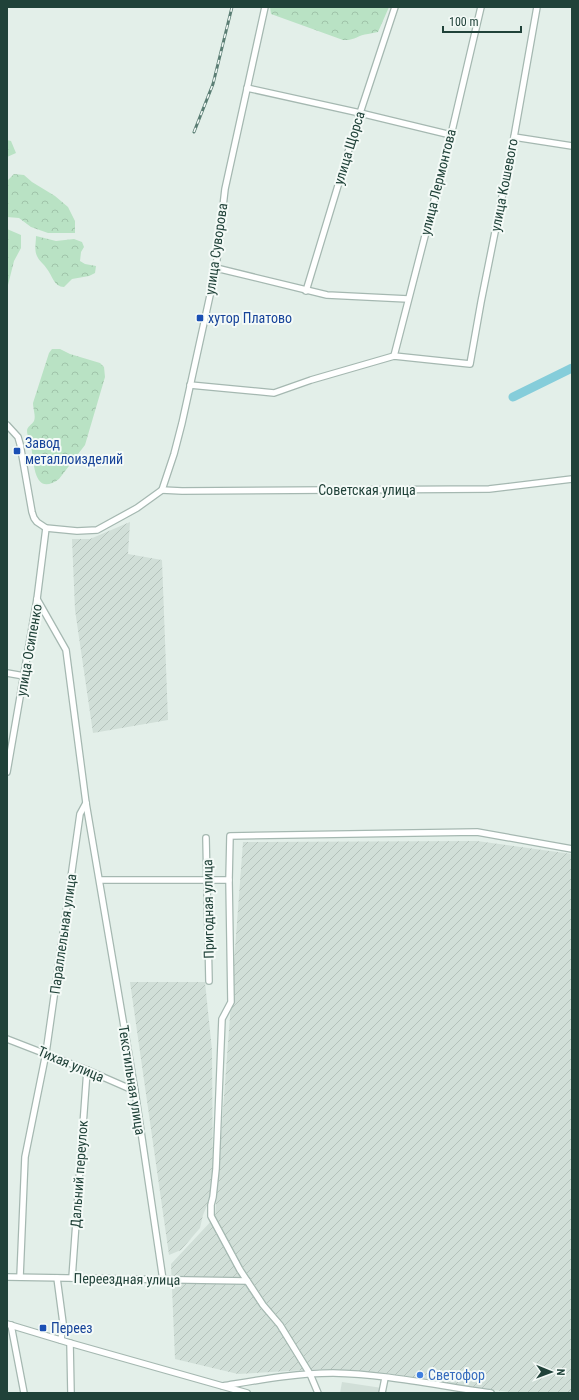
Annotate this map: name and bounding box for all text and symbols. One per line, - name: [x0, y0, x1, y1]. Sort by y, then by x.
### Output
- scale bar: [443, 8, 521, 34]
- text: 100 m: [449, 15, 479, 29]
- street label: улица Щорса: [330, 109, 368, 187]
- street label: улица Лермонтова: [417, 127, 459, 237]
- street label: улица Кошевого: [487, 137, 521, 233]
- street label: улица Суворова: [202, 202, 230, 296]
- place label: хутор Платово: [208, 310, 292, 326]
- marker: хутор Платово: [195, 313, 205, 323]
- place label: Завод металлоизделий: [25, 435, 123, 467]
- marker: Завод металлоизделий: [12, 446, 22, 456]
- street label: Советская улица: [318, 482, 416, 498]
- street label: улица Осипенко: [13, 603, 45, 697]
- street label: Пригодная улица: [199, 859, 217, 959]
- street label: Параллельная улица: [47, 873, 79, 995]
- street label: Текстильная улица: [115, 1024, 149, 1136]
- street label: Тихая улица: [35, 1043, 107, 1085]
- street label: Дальний переулок: [67, 1119, 91, 1228]
- street label: Переездная улица: [74, 1270, 180, 1288]
- place label: Переез: [51, 1320, 93, 1336]
- marker: Переез: [38, 1323, 48, 1333]
- north arrow: [531, 1352, 571, 1392]
- place label: Светофор: [428, 1367, 485, 1383]
- text: N: [554, 1369, 567, 1376]
- marker: Светофор: [415, 1370, 425, 1380]

